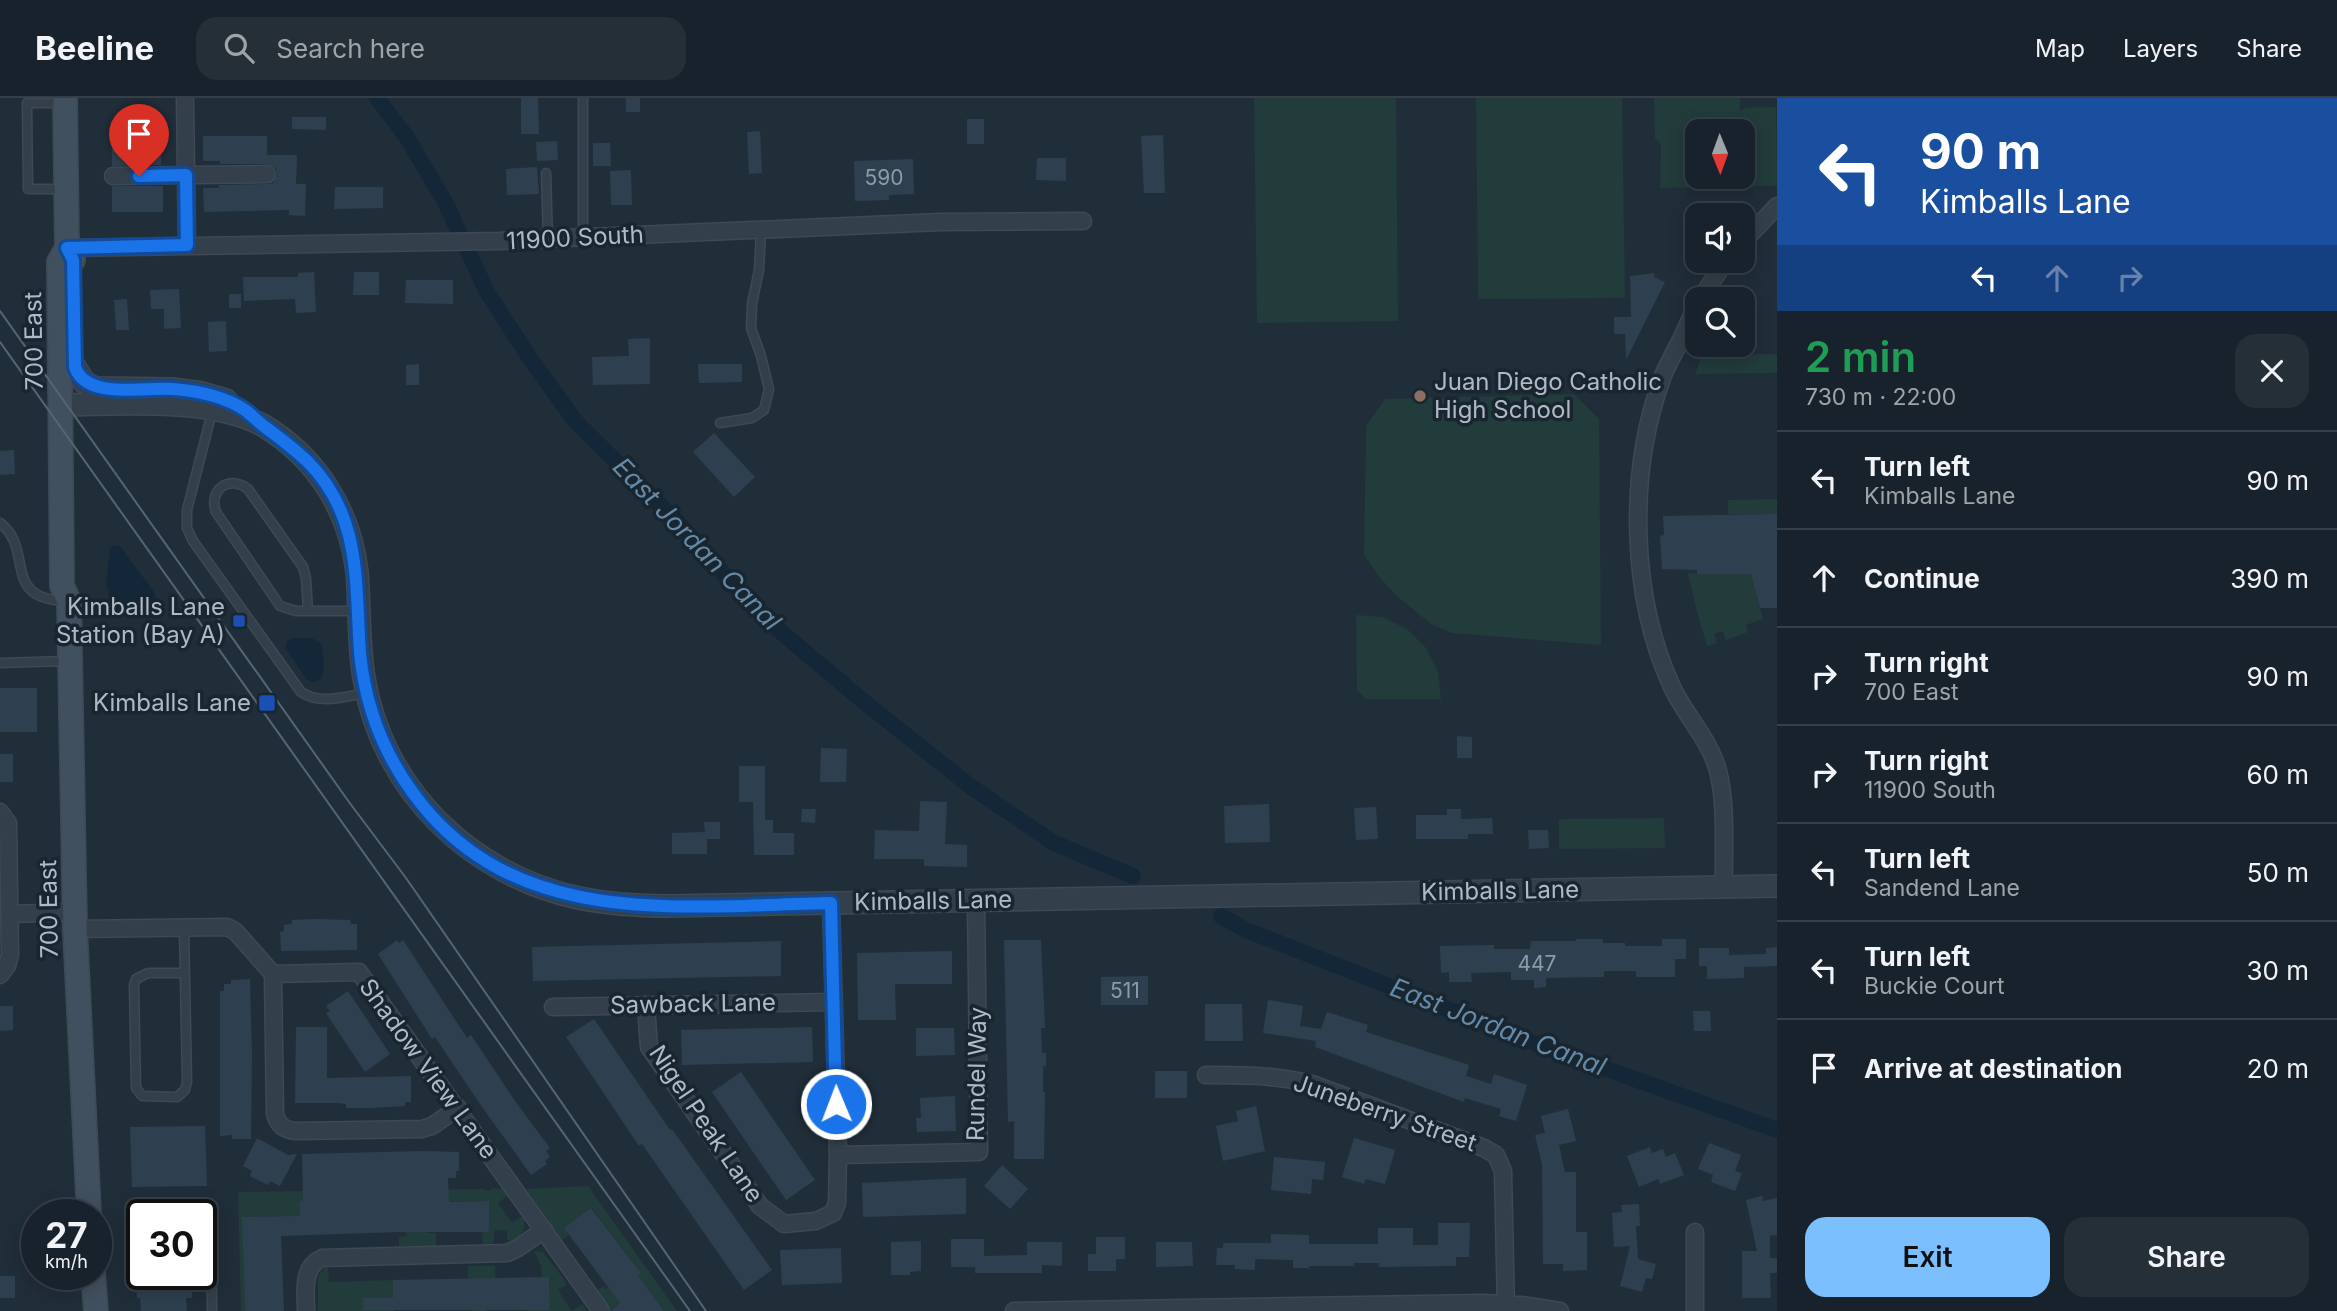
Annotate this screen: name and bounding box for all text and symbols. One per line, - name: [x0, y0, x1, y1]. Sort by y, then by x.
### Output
- search box: [196, 17, 686, 80]
- text: Beeline: [35, 28, 154, 68]
- icon: search: [220, 29, 258, 67]
- text: Search here: [276, 33, 425, 64]
- text: Map: [2035, 34, 2085, 63]
- text: Layers: [2123, 34, 2198, 63]
- text: Share: [2236, 34, 2302, 63]
- pin: [109, 104, 169, 176]
- icon: arrive: [120, 115, 158, 153]
- north arrow: [1685, 119, 1755, 189]
- map controls: [1685, 119, 1755, 357]
- text: 90 m: [1920, 122, 2041, 181]
- icon: left: [1805, 126, 1896, 217]
- house number: 590: [864, 165, 904, 190]
- text: Kimballs Lane: [1920, 182, 2131, 221]
- button: sound: [1685, 203, 1755, 273]
- street label: 11900 South: [506, 219, 644, 256]
- icon: left: [1965, 259, 2003, 297]
- icon: ahead: [2038, 259, 2076, 297]
- icon: right: [2111, 259, 2149, 297]
- button: search: [1685, 287, 1755, 357]
- street label: 700 East: [18, 291, 49, 391]
- text: 2 min: [1805, 331, 1916, 382]
- button: close: [2235, 334, 2309, 408]
- place label: Juan Diego Catholic High School: [1434, 367, 1662, 424]
- text: 730 m · 22:00: [1805, 383, 1956, 411]
- marker: Juan Diego Catholic High School: [1412, 388, 1428, 404]
- water label: East Jordan Canal: [607, 451, 788, 637]
- text: Turn left: [1864, 451, 1970, 482]
- icon: left: [1805, 461, 1843, 499]
- text: 90 m: [2246, 465, 2309, 496]
- text: Kimballs Lane: [1864, 482, 2015, 510]
- icon: ahead: [1805, 559, 1843, 597]
- text: Continue: [1864, 563, 1980, 594]
- text: 390 m: [2230, 563, 2309, 594]
- place label: Kimballs Lane Station (Bay A): [56, 592, 225, 649]
- marker: Kimballs Lane Station (Bay A): [231, 613, 247, 629]
- text: Turn right: [1864, 647, 1989, 678]
- icon: right: [1805, 657, 1843, 695]
- text: 90 m: [2246, 661, 2309, 692]
- text: 700 East: [1864, 678, 1959, 706]
- place label: Kimballs Lane: [93, 688, 251, 717]
- marker: Kimballs Lane: [257, 693, 277, 713]
- text: Turn right: [1864, 745, 1989, 776]
- icon: right: [1805, 755, 1843, 793]
- text: 60 m: [2246, 759, 2309, 790]
- text: 11900 South: [1864, 776, 1996, 804]
- text: Turn left: [1864, 843, 1970, 874]
- icon: left: [1805, 853, 1843, 891]
- text: 50 m: [2247, 857, 2309, 888]
- street label: 700 East: [33, 859, 64, 959]
- text: Sandend Lane: [1864, 874, 2020, 902]
- street label: Kimballs Lane: [1421, 875, 1579, 906]
- street label: Kimballs Lane: [854, 885, 1012, 916]
- text: Turn left: [1864, 941, 1970, 972]
- house number: 447: [1517, 951, 1557, 976]
- icon: left: [1805, 951, 1843, 989]
- text: 30 m: [2246, 955, 2309, 986]
- water label: East Jordan Canal: [1386, 971, 1611, 1082]
- text: Buckie Court: [1864, 972, 2005, 1000]
- street label: Shadow View Lane: [353, 973, 504, 1164]
- house number: 511: [1110, 978, 1140, 1003]
- street label: Sawback Lane: [610, 988, 776, 1019]
- street label: Rundel Way: [961, 1007, 992, 1141]
- street label: Nigel Peak Lane: [643, 1040, 770, 1208]
- icon: arrive: [1805, 1049, 1843, 1087]
- text: Arrive at destination: [1864, 1053, 2123, 1084]
- text: 20 m: [2247, 1053, 2309, 1084]
- position arrow: [799, 1067, 873, 1141]
- street label: Juneberry Street: [1290, 1068, 1481, 1157]
- speed limit sign: 30: [126, 1199, 217, 1290]
- text: 27: [45, 1214, 88, 1256]
- button: Exit: [1805, 1217, 2050, 1297]
- button: Share: [2064, 1217, 2309, 1297]
- text: km/h: [45, 1251, 88, 1272]

